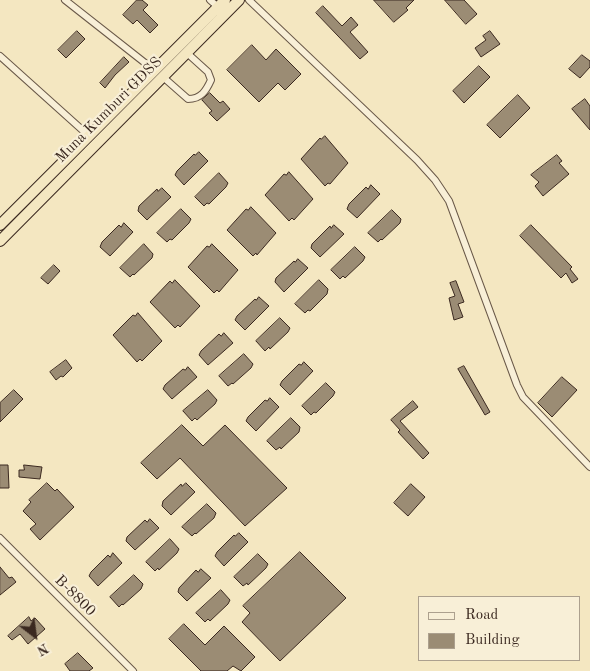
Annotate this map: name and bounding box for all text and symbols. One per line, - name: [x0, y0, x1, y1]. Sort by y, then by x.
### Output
- street label: Muna Kumburi GDSS: [52, 53, 166, 167]
- street label: B-8800: [51, 572, 99, 620]
- legend: [418, 596, 580, 661]
- text: Road: [465, 608, 498, 623]
- north arrow: [10, 611, 60, 661]
- text: Building: [465, 633, 520, 648]
- text: N: [34, 640, 51, 658]

